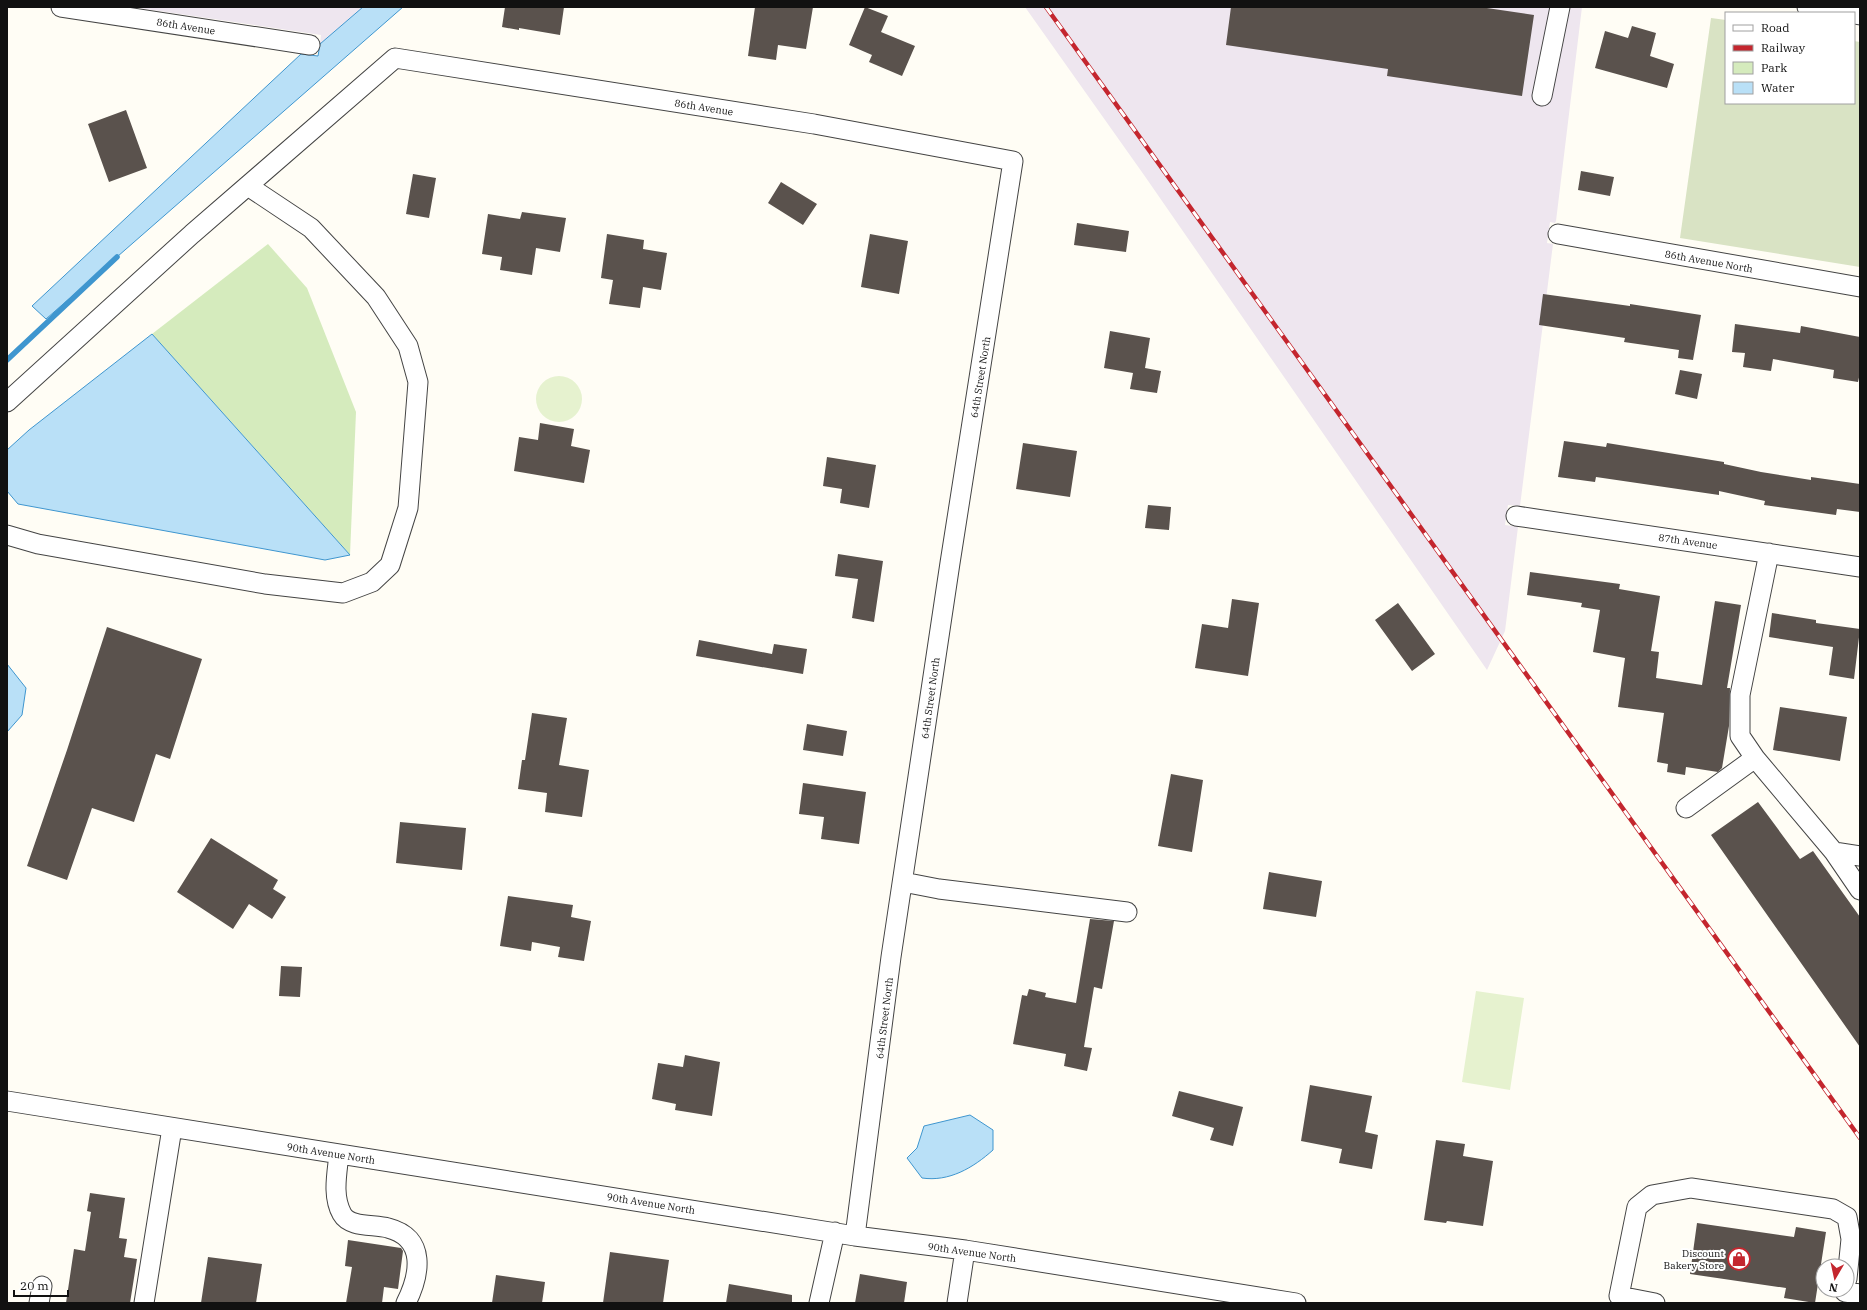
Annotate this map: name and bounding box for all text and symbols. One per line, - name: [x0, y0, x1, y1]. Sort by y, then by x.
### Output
- legend: [1725, 12, 1855, 104]
- street label: 86th Avenue: [156, 15, 216, 38]
- text: Road: [1761, 20, 1790, 35]
- text: Railway: [1761, 40, 1806, 55]
- text: Park: [1761, 60, 1787, 75]
- text: Water: [1761, 80, 1795, 95]
- street label: 86th Avenue: [674, 96, 734, 119]
- street label: 86th Avenue North: [1664, 247, 1754, 276]
- street label: 64th Street North: [968, 335, 993, 419]
- street label: 87th Avenue: [1658, 531, 1718, 552]
- street label: 64th Street North: [918, 656, 943, 740]
- street label: 64th Street North: [873, 976, 896, 1060]
- street label: 90th Avenue North: [286, 1140, 376, 1167]
- street label: 90th Avenue North: [606, 1190, 696, 1217]
- street label: 90th Avenue North: [927, 1240, 1017, 1265]
- shop icon: Discount Bakery Store: [1726, 1246, 1752, 1272]
- place label: Discount Bakery Store: [1664, 1247, 1724, 1272]
- north arrow: [1815, 1258, 1855, 1298]
- scale bar: [14, 1272, 68, 1298]
- text: 20 m: [20, 1278, 49, 1293]
- text: N: [1828, 1280, 1839, 1295]

